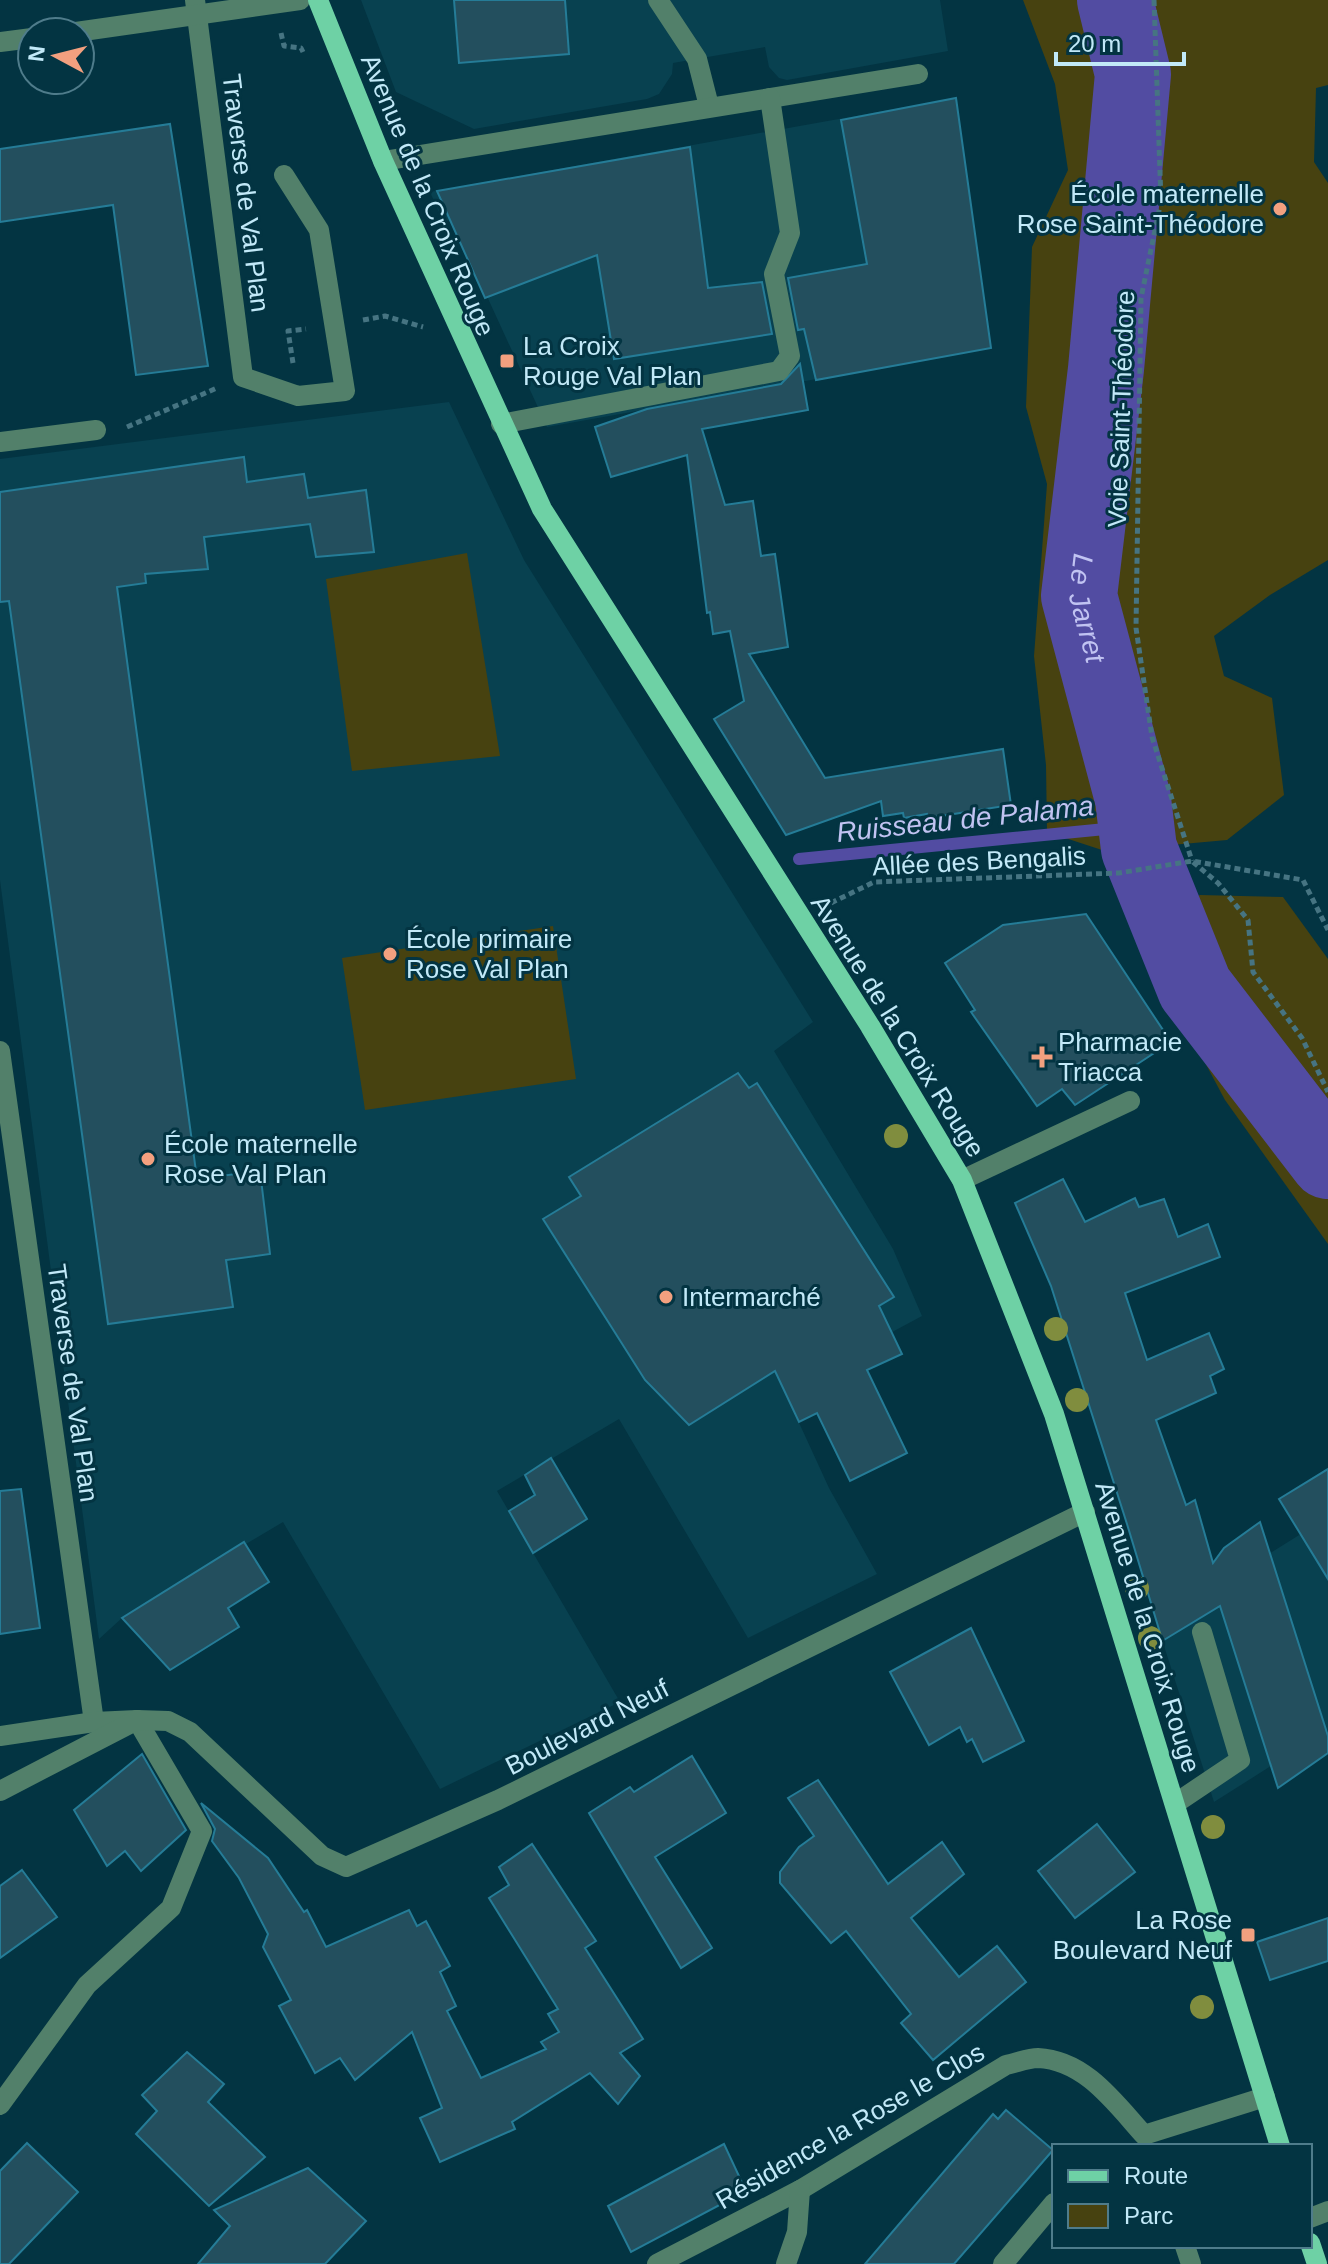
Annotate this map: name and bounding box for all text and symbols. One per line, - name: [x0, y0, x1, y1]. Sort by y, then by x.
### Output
- north arrow: [16, 16, 96, 96]
- scale bar: [1056, 16, 1184, 66]
- text: 20 m: [1068, 30, 1121, 57]
- text: N: [23, 44, 50, 63]
- street label: Avenue de la Croix Rouge: [355, 50, 501, 340]
- street label: Traverse de Val Plan: [216, 72, 276, 314]
- place label: École maternelle Rose Saint-Théodore: [1017, 179, 1264, 239]
- marker: École maternelle Rose Saint-Théodore: [1271, 200, 1289, 218]
- street label: Voie Saint-Théodore: [1102, 290, 1140, 528]
- place label: La Croix Rouge Val Plan: [523, 331, 702, 391]
- marker: La Croix Rouge Val Plan: [498, 352, 516, 370]
- water label: Le Jarret: [1063, 552, 1112, 667]
- water label: Ruisseau de Palama: [835, 790, 1095, 848]
- street label: Allée des Bengalis: [871, 840, 1087, 882]
- street label: Avenue de la Croix Rouge: [805, 890, 991, 1162]
- place label: École primaire Rose Val Plan: [406, 924, 572, 984]
- marker: École primaire Rose Val Plan: [381, 945, 399, 963]
- place label: Pharmacie Triacca: [1058, 1027, 1182, 1087]
- marker: Pharmacie Triacca: [1033, 1048, 1051, 1066]
- place label: École maternelle Rose Val Plan: [164, 1129, 358, 1189]
- marker: École maternelle Rose Val Plan: [139, 1150, 157, 1168]
- street label: Traverse de Val Plan: [41, 1262, 105, 1504]
- place label: Intermarché: [682, 1282, 821, 1312]
- marker: Intermarché: [657, 1288, 675, 1306]
- street label: Avenue de la Croix Rouge: [1089, 1478, 1207, 1776]
- street label: Boulevard Neuf: [500, 1673, 674, 1781]
- place label: La Rose Boulevard Neuf: [1053, 1905, 1233, 1965]
- marker: La Rose Boulevard Neuf: [1239, 1926, 1257, 1944]
- street label: Résidence la Rose le Clos: [710, 2037, 990, 2215]
- legend: [1052, 2144, 1312, 2248]
- text: Route: [1124, 2162, 1188, 2189]
- text: Parc: [1124, 2202, 1173, 2229]

